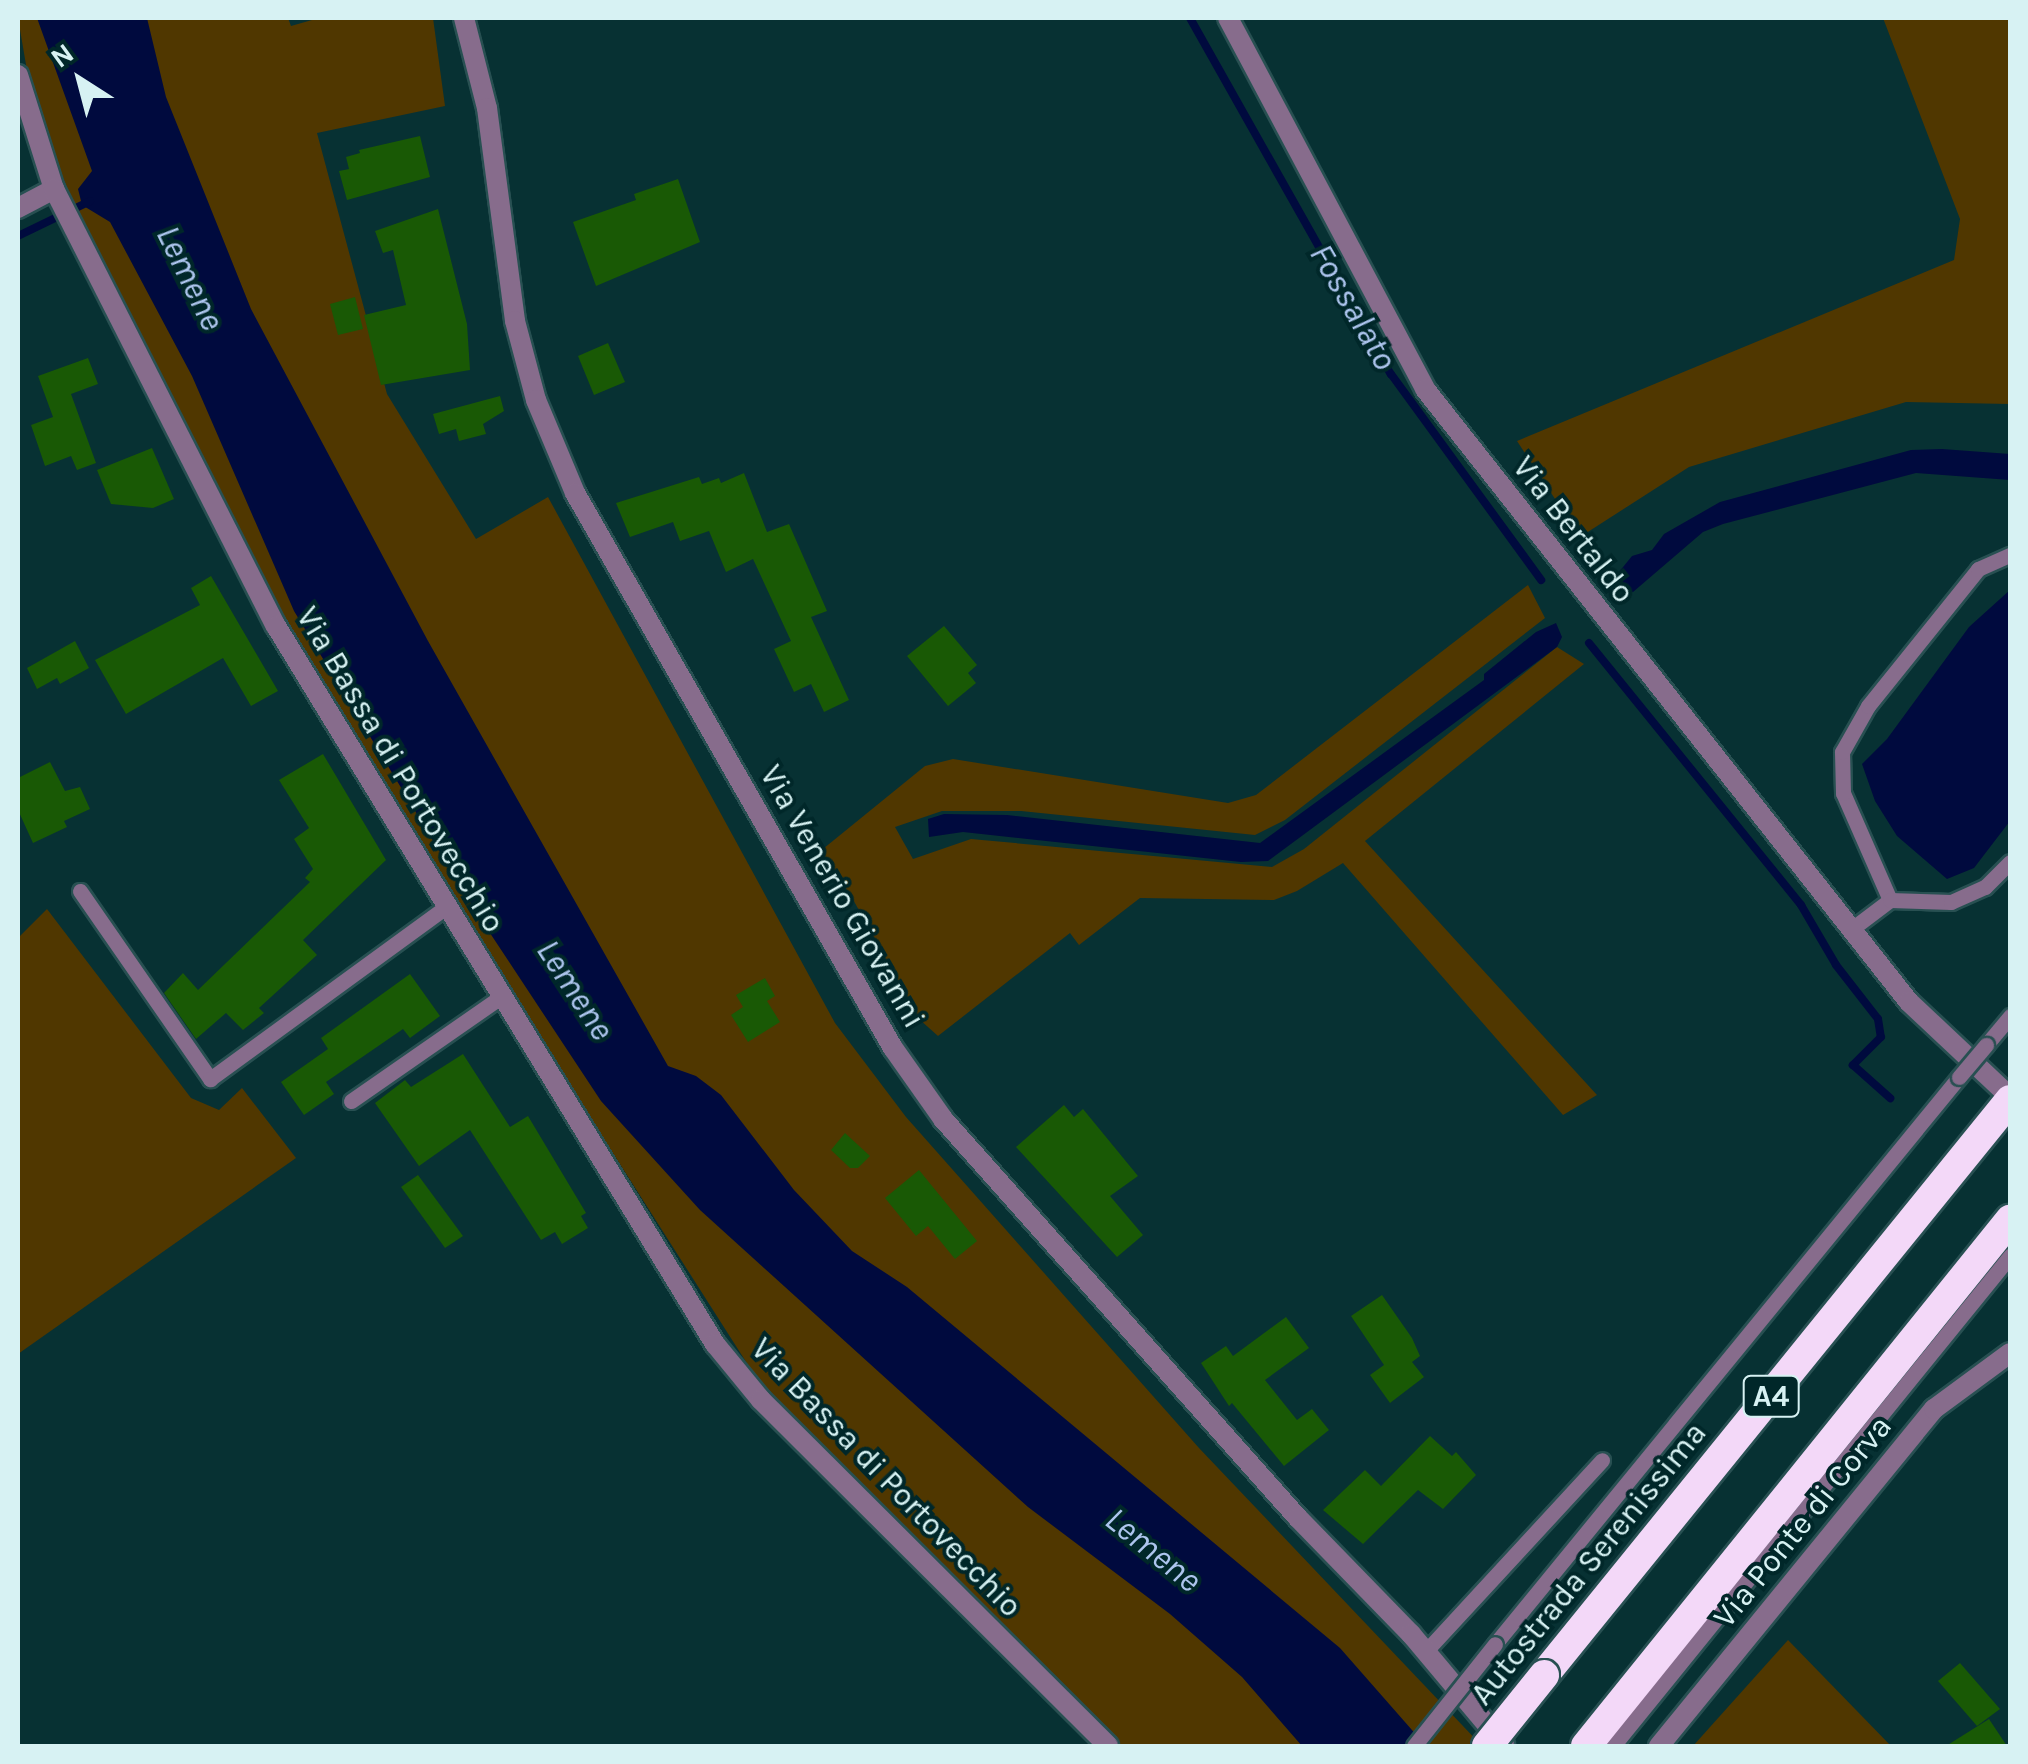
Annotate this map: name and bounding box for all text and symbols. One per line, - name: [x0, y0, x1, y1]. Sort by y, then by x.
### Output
- north arrow: [30, 30, 130, 130]
- text: N: [44, 36, 80, 75]
- water label: Lemene: [147, 219, 233, 337]
- water label: Fossalato: [1300, 236, 1406, 378]
- street label: Via Bertaldo: [1504, 449, 1642, 611]
- street label: Via Bassa di Portovecchio: [287, 600, 513, 940]
- street label: Via Venerio Giovanni: [751, 759, 933, 1035]
- water label: Lemene: [527, 932, 623, 1048]
- street label: Via Bassa di Portovecchio: [743, 1330, 1029, 1626]
- road number: A4: [1741, 1371, 1801, 1421]
- street label: Via Ponte di Corva: [1706, 1408, 1900, 1636]
- street label: Autostrada Serenissima: [1463, 1415, 1715, 1713]
- water label: Lemene: [1096, 1499, 1210, 1601]

